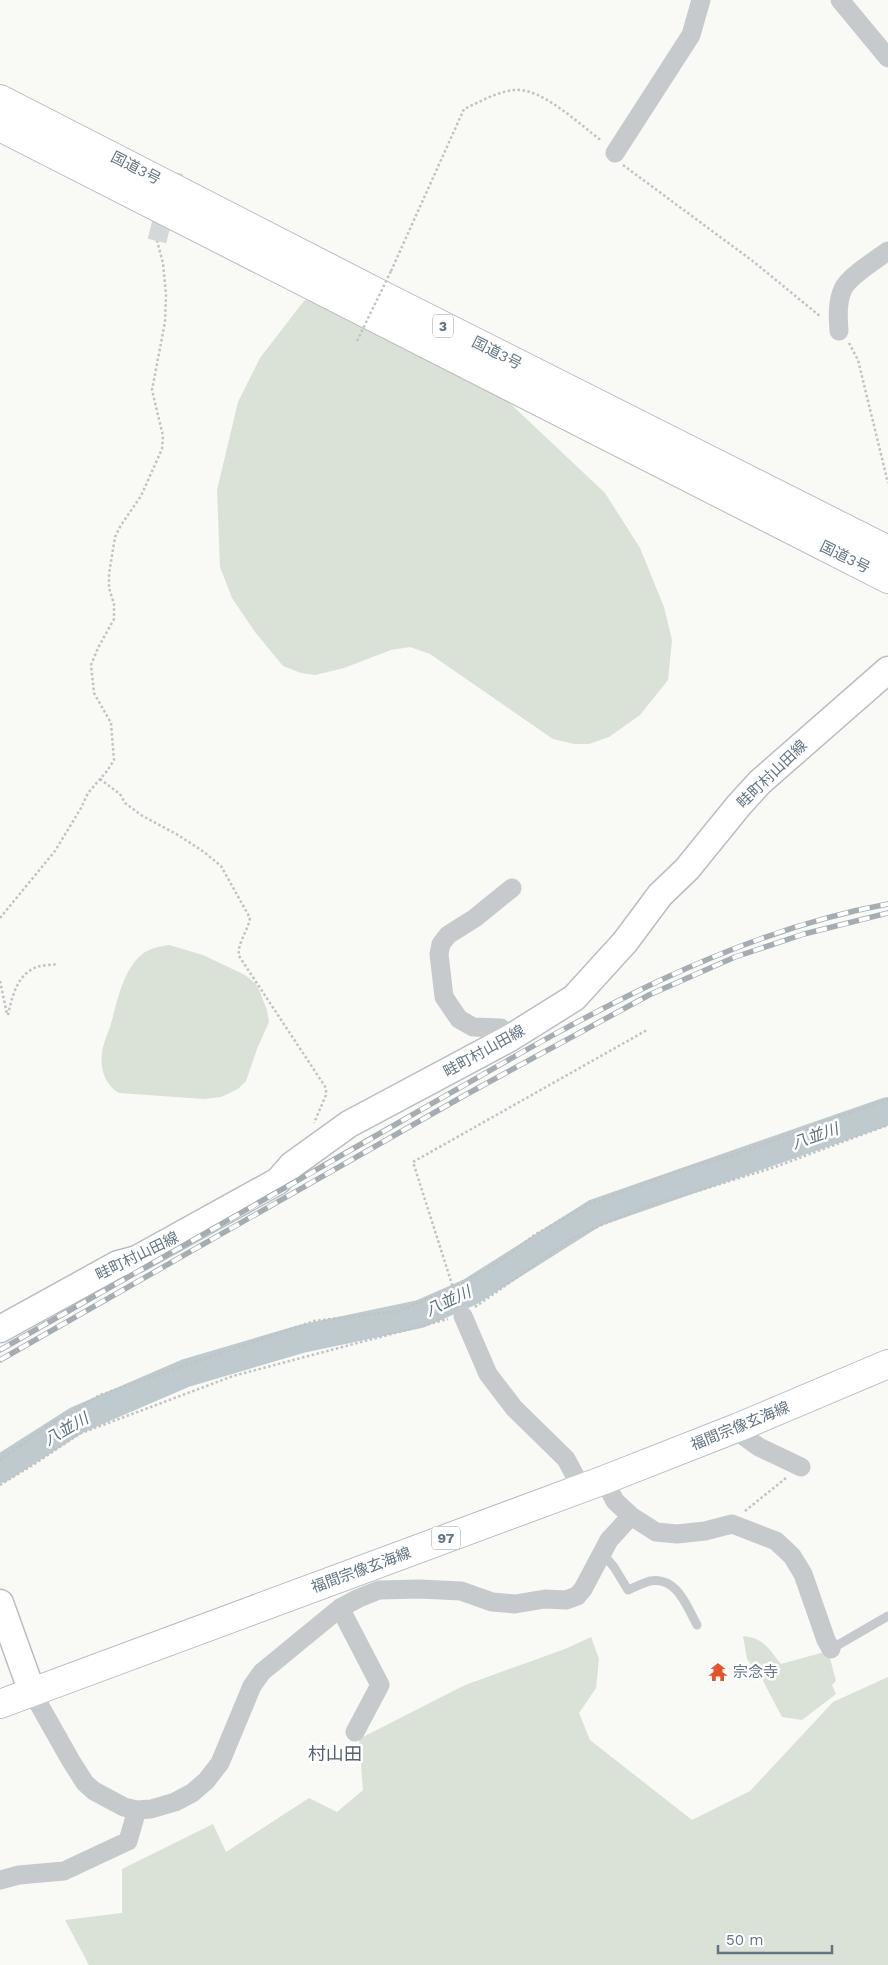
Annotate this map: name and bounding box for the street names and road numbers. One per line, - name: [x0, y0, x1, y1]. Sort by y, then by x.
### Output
- street label: 国道3号: [108, 148, 164, 188]
- road number: 3: [433, 314, 453, 338]
- street label: 国道3号: [469, 333, 525, 373]
- street label: 国道3号: [817, 537, 873, 577]
- street label: 畦町村山田線: [733, 736, 811, 812]
- street label: 畦町村山田線: [440, 1021, 528, 1081]
- street label: 畦町村山田線: [93, 1228, 181, 1284]
- street label: 福間宗像玄海線: [688, 1398, 792, 1454]
- road number: 97: [432, 1526, 460, 1550]
- street label: 福間宗像玄海線: [309, 1544, 413, 1596]

